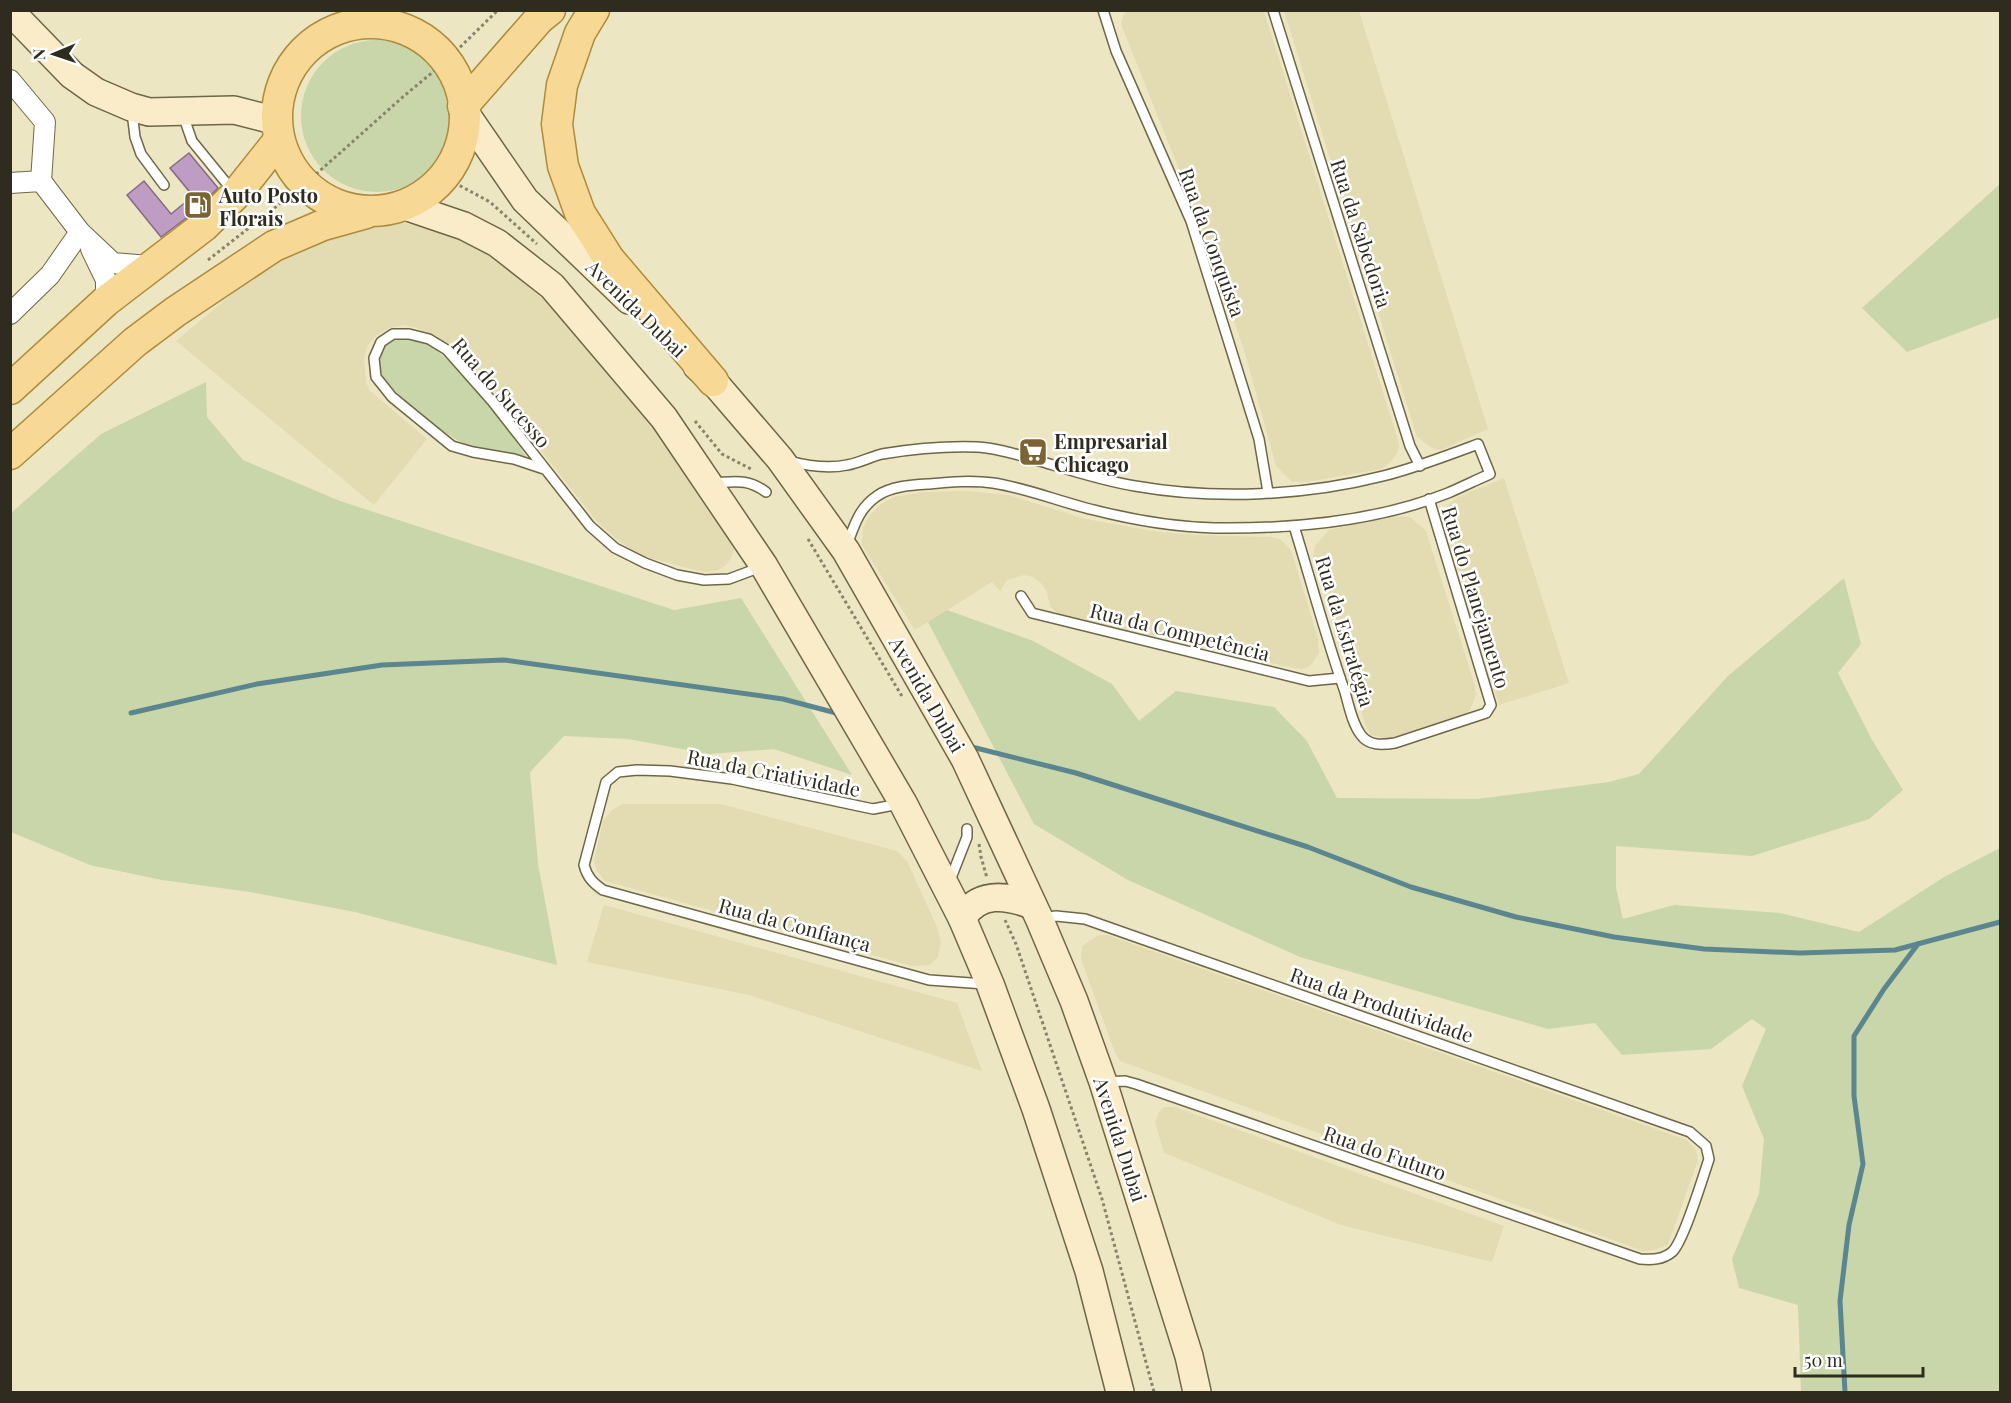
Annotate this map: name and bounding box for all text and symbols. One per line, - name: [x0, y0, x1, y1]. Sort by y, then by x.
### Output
- north arrow: [24, 24, 84, 84]
- text: N: [28, 48, 49, 61]
- street label: Rua da Sabedoria: [1325, 155, 1399, 311]
- street label: Rua da Conquista: [1173, 164, 1253, 320]
- place label: Auto Posto Florais: [218, 181, 318, 231]
- fuel station icon: Auto Posto Florais: [182, 189, 214, 221]
- street label: Avenida Dubai: [580, 253, 693, 363]
- street label: Rua do Sucesso: [447, 331, 557, 453]
- place label: Empresarial Chicago: [1054, 427, 1168, 477]
- supermarket icon: Empresarial Chicago: [1017, 436, 1049, 468]
- street label: Rua do Planejamento: [1436, 503, 1518, 691]
- street label: Rua da Estratégia: [1310, 552, 1382, 710]
- street label: Rua da Competência: [1087, 596, 1273, 666]
- street label: Avenida Dubai: [883, 630, 972, 757]
- street label: Rua da Criatividade: [685, 742, 863, 802]
- street label: Rua da Confiança: [716, 891, 874, 957]
- street label: Rua da Produtividade: [1287, 960, 1477, 1048]
- street label: Avenida Dubai: [1088, 1072, 1154, 1205]
- street label: Rua do Futuro: [1320, 1118, 1450, 1186]
- scale bar: [1795, 1340, 1922, 1378]
- text: 50 m: [1804, 1348, 1843, 1372]

